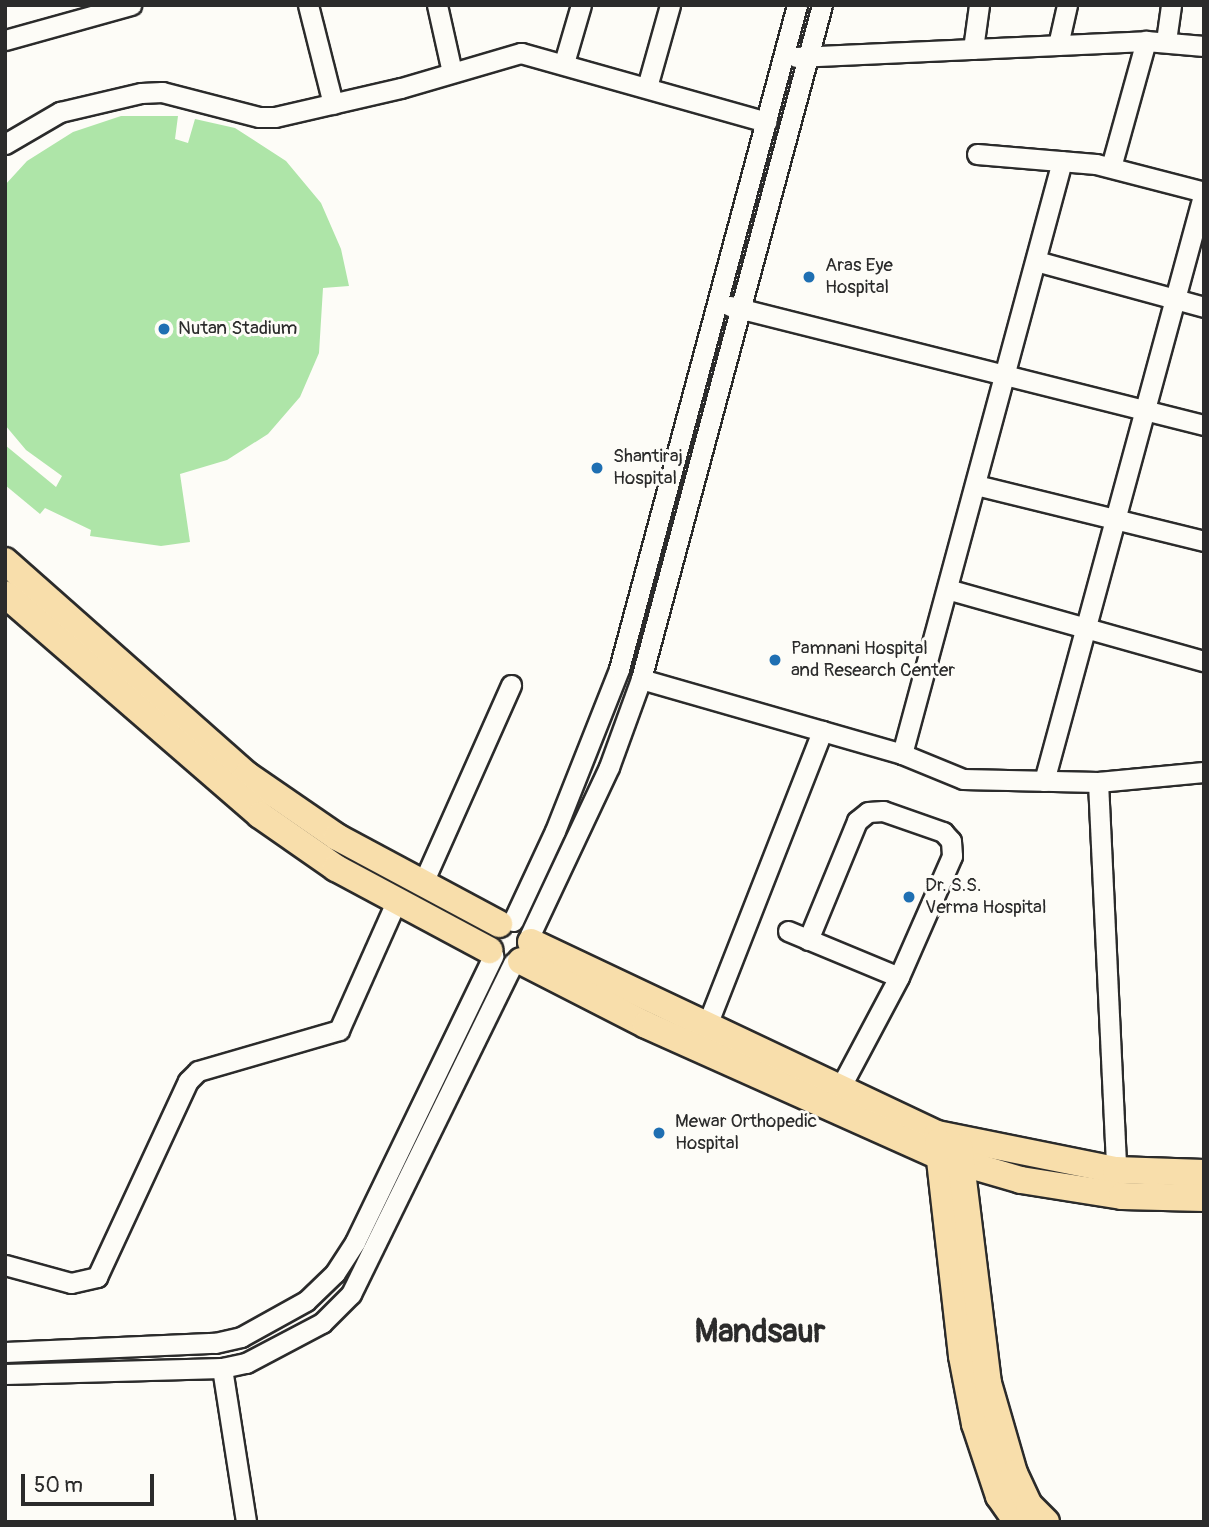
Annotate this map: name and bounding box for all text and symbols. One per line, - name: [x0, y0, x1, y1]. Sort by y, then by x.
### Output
- place label: Aras Eye Hospital: [825, 255, 893, 299]
- marker: Aras Eye Hospital: [799, 267, 819, 287]
- place label: Nutan Stadium: [178, 318, 297, 340]
- marker: Nutan Stadium: [156, 321, 172, 337]
- place label: Shantiraj Hospital: [613, 446, 683, 490]
- marker: Shantiraj Hospital: [587, 458, 607, 478]
- place label: Pamnani Hospital and Research Center: [791, 638, 955, 682]
- marker: Pamnani Hospital and Research Center: [765, 650, 785, 670]
- place label: Dr. S.S. Verma Hospital: [925, 875, 1046, 919]
- marker: Dr. S.S. Verma Hospital: [899, 887, 919, 907]
- place label: Mewar Orthopedic Hospital: [675, 1111, 817, 1155]
- marker: Mewar Orthopedic Hospital: [649, 1123, 669, 1143]
- district label: Mandsaur: [695, 1312, 825, 1352]
- scale bar: [24, 1460, 158, 1504]
- text: 50 m: [34, 1472, 83, 1499]

